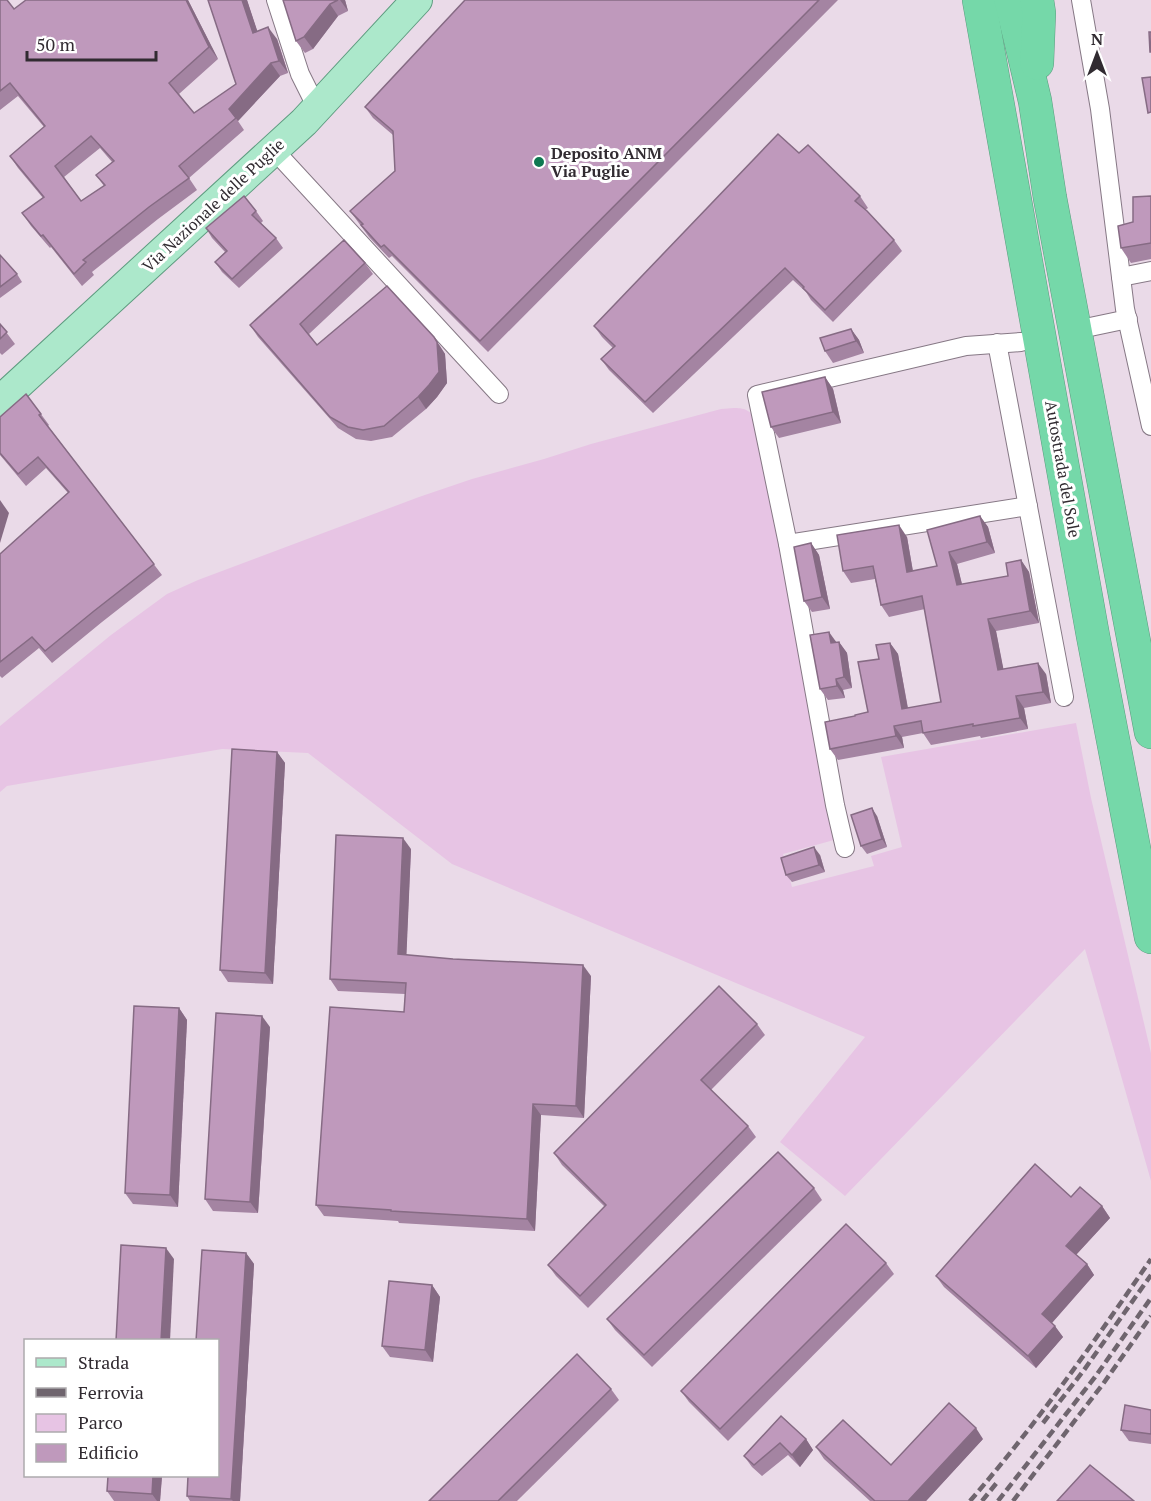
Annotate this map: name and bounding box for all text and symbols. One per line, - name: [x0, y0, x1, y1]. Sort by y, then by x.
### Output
- scale bar: [27, 24, 156, 62]
- north arrow: [1067, 24, 1127, 84]
- text: N: [1091, 28, 1103, 50]
- text: 50 m: [36, 32, 76, 56]
- street label: Via Nazionale delle Puglie: [137, 133, 289, 277]
- place label: Deposito ANM Via Puglie: [551, 142, 662, 182]
- marker: Deposito ANM Via Puglie: [532, 155, 546, 169]
- street label: Autostrada del Sole: [1040, 399, 1086, 539]
- legend: [24, 1339, 219, 1477]
- text: Strada: [78, 1350, 129, 1374]
- text: Ferrovia: [78, 1380, 144, 1404]
- text: Parco: [78, 1410, 123, 1434]
- text: Edificio: [78, 1440, 138, 1464]

